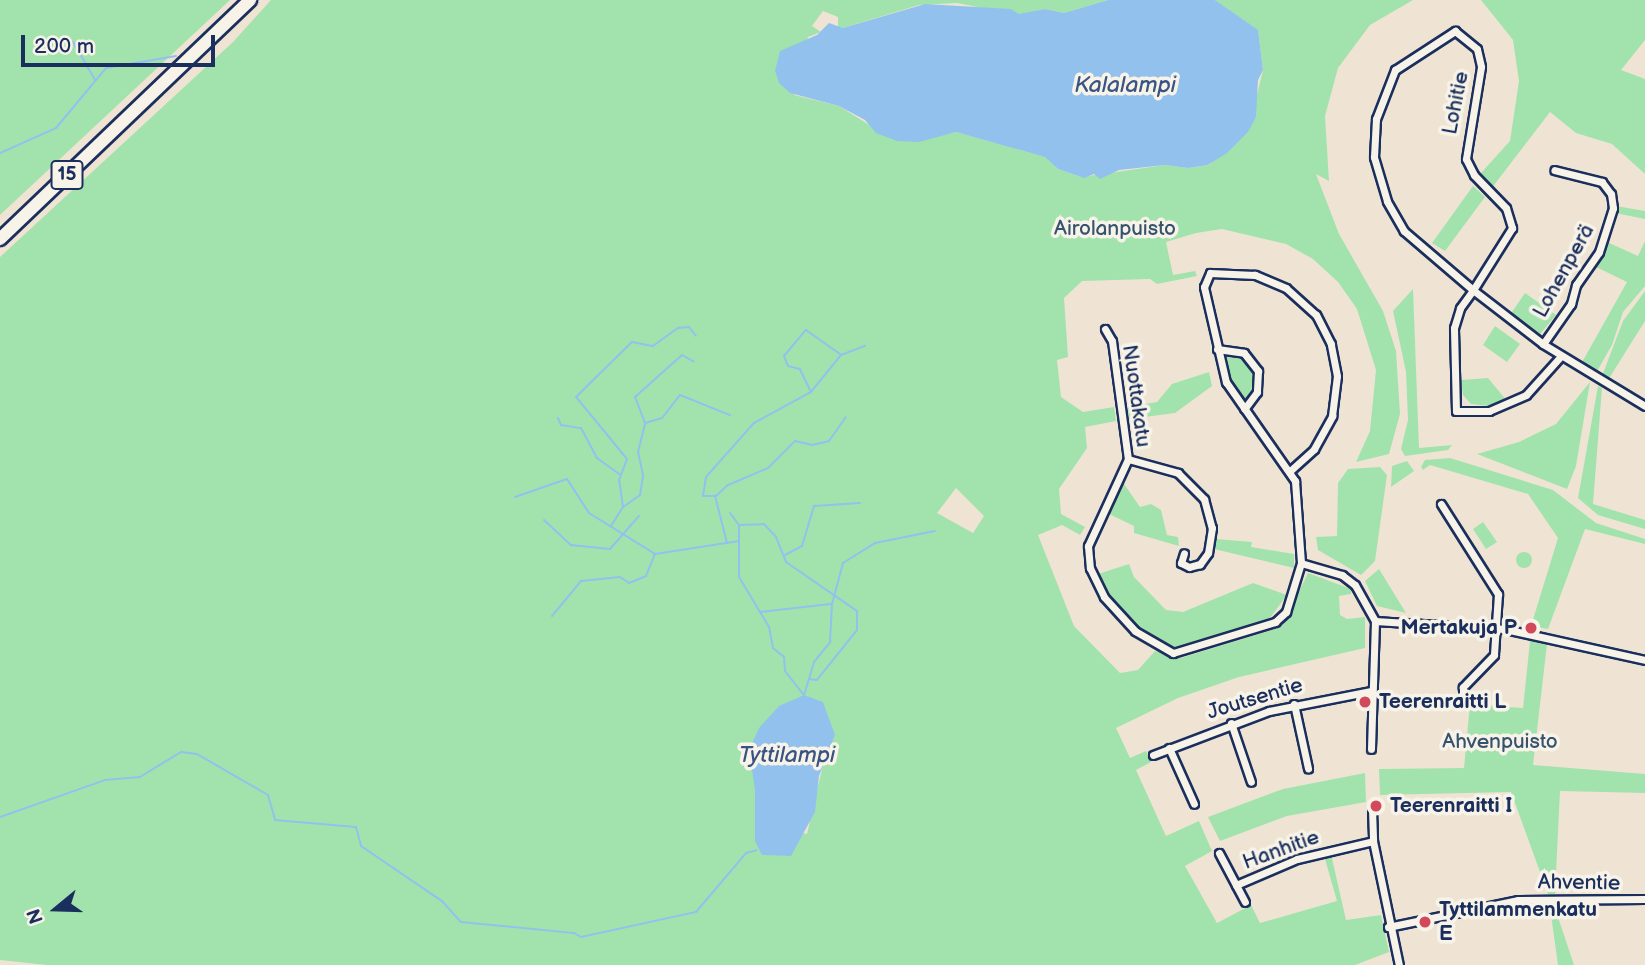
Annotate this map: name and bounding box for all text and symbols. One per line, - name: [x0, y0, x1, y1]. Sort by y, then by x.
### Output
- scale bar: [24, 21, 219, 65]
- text: 200 m: [34, 34, 94, 59]
- street label: Lohitie: [1438, 69, 1474, 137]
- water label: Kalalampi: [1074, 71, 1176, 99]
- road number: 15: [50, 160, 84, 190]
- park label: Airolanpuisto: [1054, 216, 1176, 242]
- street label: Lohenperä: [1528, 220, 1600, 322]
- street label: Nuottakatu: [1116, 343, 1156, 449]
- place label: Mertakuja P: [1400, 615, 1517, 641]
- marker: Mertakuja P: [1523, 620, 1539, 636]
- street label: Joutsentie: [1204, 673, 1306, 725]
- place label: Teerenraitti L: [1379, 689, 1506, 715]
- marker: Teerenraitti L: [1357, 694, 1373, 710]
- park label: Ahvenpuisto: [1442, 729, 1558, 755]
- water label: Tyttilampi: [739, 741, 835, 769]
- place label: Teerenraitti I: [1390, 793, 1513, 819]
- marker: Teerenraitti I: [1368, 798, 1384, 814]
- street label: Hanhitie: [1239, 825, 1323, 875]
- street label: Ahventie: [1538, 870, 1620, 896]
- north arrow: [21, 874, 91, 944]
- place label: Tyttilammenkatu E: [1439, 897, 1597, 947]
- text: N: [22, 906, 49, 926]
- marker: Tyttilammenkatu E: [1417, 914, 1433, 930]

